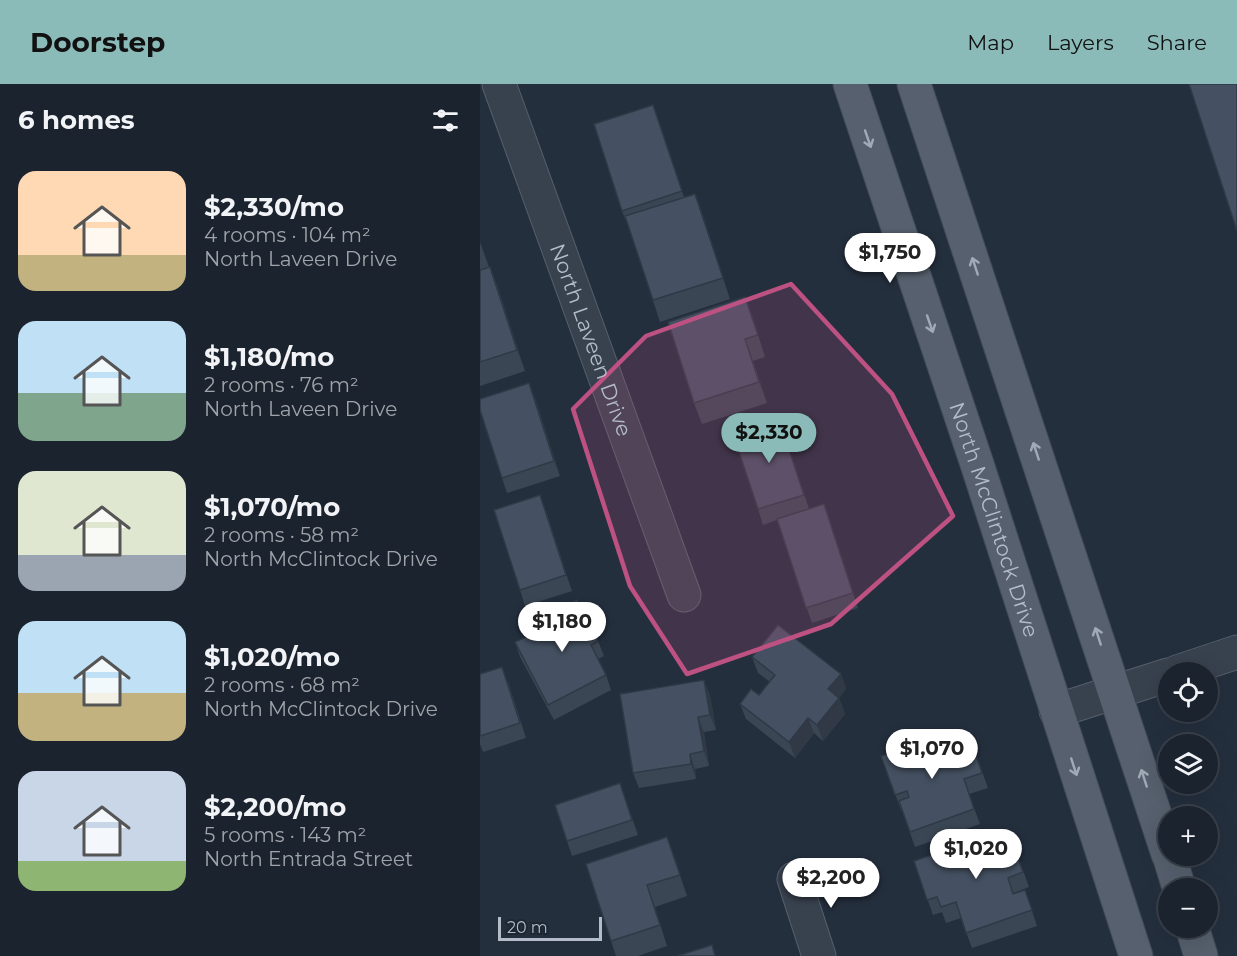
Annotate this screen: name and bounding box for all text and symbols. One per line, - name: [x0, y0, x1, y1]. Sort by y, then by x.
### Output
- text: Doorstep: [30, 25, 165, 59]
- text: Map: [967, 30, 1014, 55]
- text: Layers: [1047, 30, 1114, 55]
- text: Share: [1147, 30, 1207, 55]
- text: 6 homes: [18, 104, 135, 136]
- icon: filters: [429, 104, 462, 137]
- one-way arrow: [864, 130, 875, 148]
- text: $2,330/mo: [204, 191, 344, 223]
- icon: home: [66, 195, 138, 267]
- text: 4 rooms · 104 m²: [204, 223, 371, 247]
- pin: $1,750: [841, 233, 939, 284]
- street label: North Laveen Drive: [545, 240, 638, 439]
- text: $1,750: [859, 240, 921, 264]
- text: North Laveen Drive: [204, 247, 397, 271]
- one-way arrow: [969, 257, 980, 276]
- one-way arrow: [926, 314, 937, 333]
- text: $1,180/mo: [204, 341, 334, 373]
- icon: home: [66, 345, 138, 417]
- text: 2 rooms · 76 m²: [204, 373, 359, 397]
- text: North Laveen Drive: [204, 397, 397, 421]
- street label: North McClintock Drive: [945, 399, 1045, 640]
- pin: $2,330: [720, 413, 818, 464]
- text: $2,330: [735, 420, 803, 444]
- one-way arrow: [1030, 442, 1041, 461]
- text: $1,070/mo: [204, 491, 340, 523]
- icon: home: [66, 495, 138, 567]
- text: 2 rooms · 58 m²: [204, 523, 359, 547]
- text: North McClintock Drive: [204, 547, 438, 571]
- pin: $1,180: [513, 602, 611, 653]
- text: $1,180: [532, 609, 592, 633]
- one-way arrow: [1091, 627, 1102, 646]
- text: $1,020/mo: [204, 641, 340, 673]
- icon: home: [66, 645, 138, 717]
- map controls: [1158, 662, 1218, 938]
- button: locate: [1158, 662, 1218, 722]
- text: 2 rooms · 68 m²: [204, 673, 360, 697]
- text: North McClintock Drive: [204, 697, 438, 721]
- pin: $1,070: [883, 729, 981, 780]
- button: layers: [1158, 734, 1218, 794]
- text: $1,070: [900, 736, 964, 760]
- one-way arrow: [1069, 757, 1080, 776]
- one-way arrow: [1138, 769, 1149, 788]
- text: $2,200/mo: [204, 791, 346, 823]
- icon: home: [66, 795, 138, 867]
- button: +: [1158, 806, 1218, 866]
- text: 5 rooms · 143 m²: [204, 823, 366, 847]
- pin: $1,020: [927, 829, 1025, 880]
- text: $1,020: [944, 836, 1008, 860]
- text: North Entrada Street: [204, 847, 413, 871]
- pin: $2,200: [782, 858, 880, 909]
- text: $2,200: [796, 865, 866, 889]
- button: −: [1158, 878, 1218, 938]
- scale bar: [498, 914, 602, 942]
- text: 20 m: [507, 918, 548, 937]

